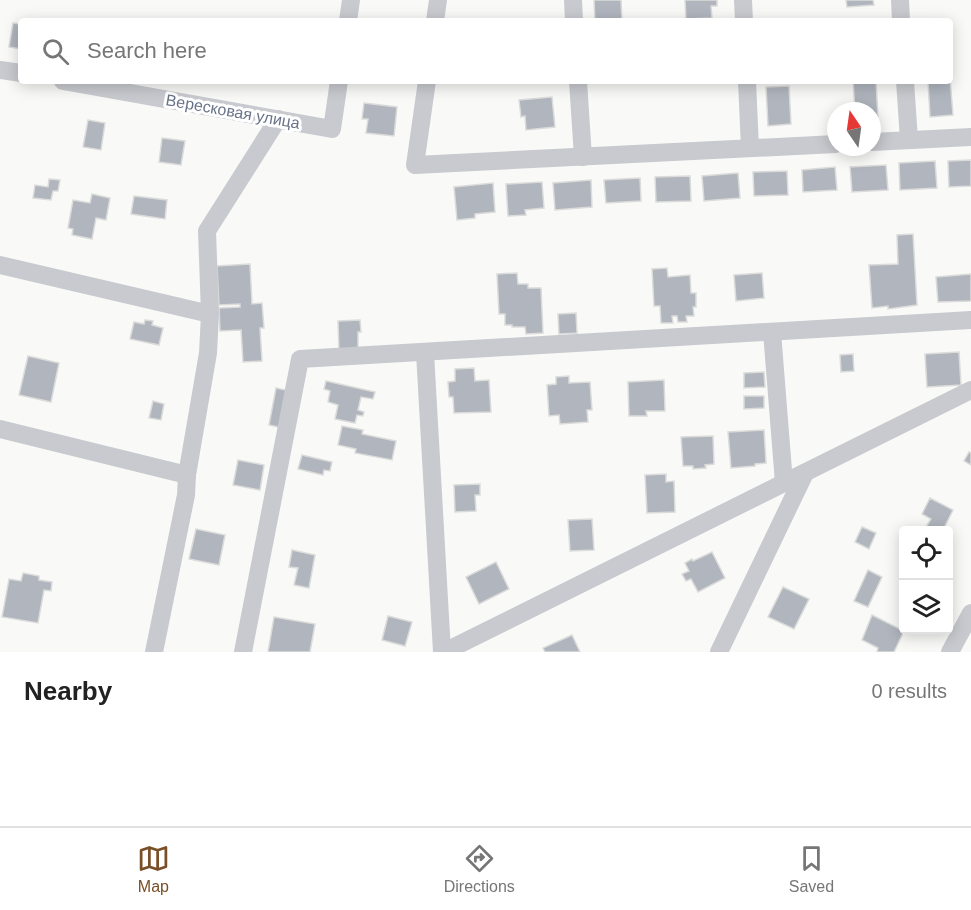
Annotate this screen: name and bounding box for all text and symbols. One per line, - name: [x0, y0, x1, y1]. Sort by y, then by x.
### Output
- search box: [18, 18, 953, 84]
- icon: search: [39, 35, 72, 68]
- text: Search here: [87, 38, 207, 63]
- street label: Вересковая улица: [165, 91, 301, 132]
- north arrow: [827, 102, 881, 156]
- map controls: [899, 526, 953, 634]
- button: locate: [899, 526, 953, 580]
- button: layers: [899, 580, 953, 634]
- text: Nearby: [24, 676, 112, 706]
- text: 0 results: [871, 680, 947, 702]
- tab: Map: [137, 842, 170, 896]
- tab: Directions: [444, 842, 515, 896]
- tab: Saved: [789, 842, 834, 896]

